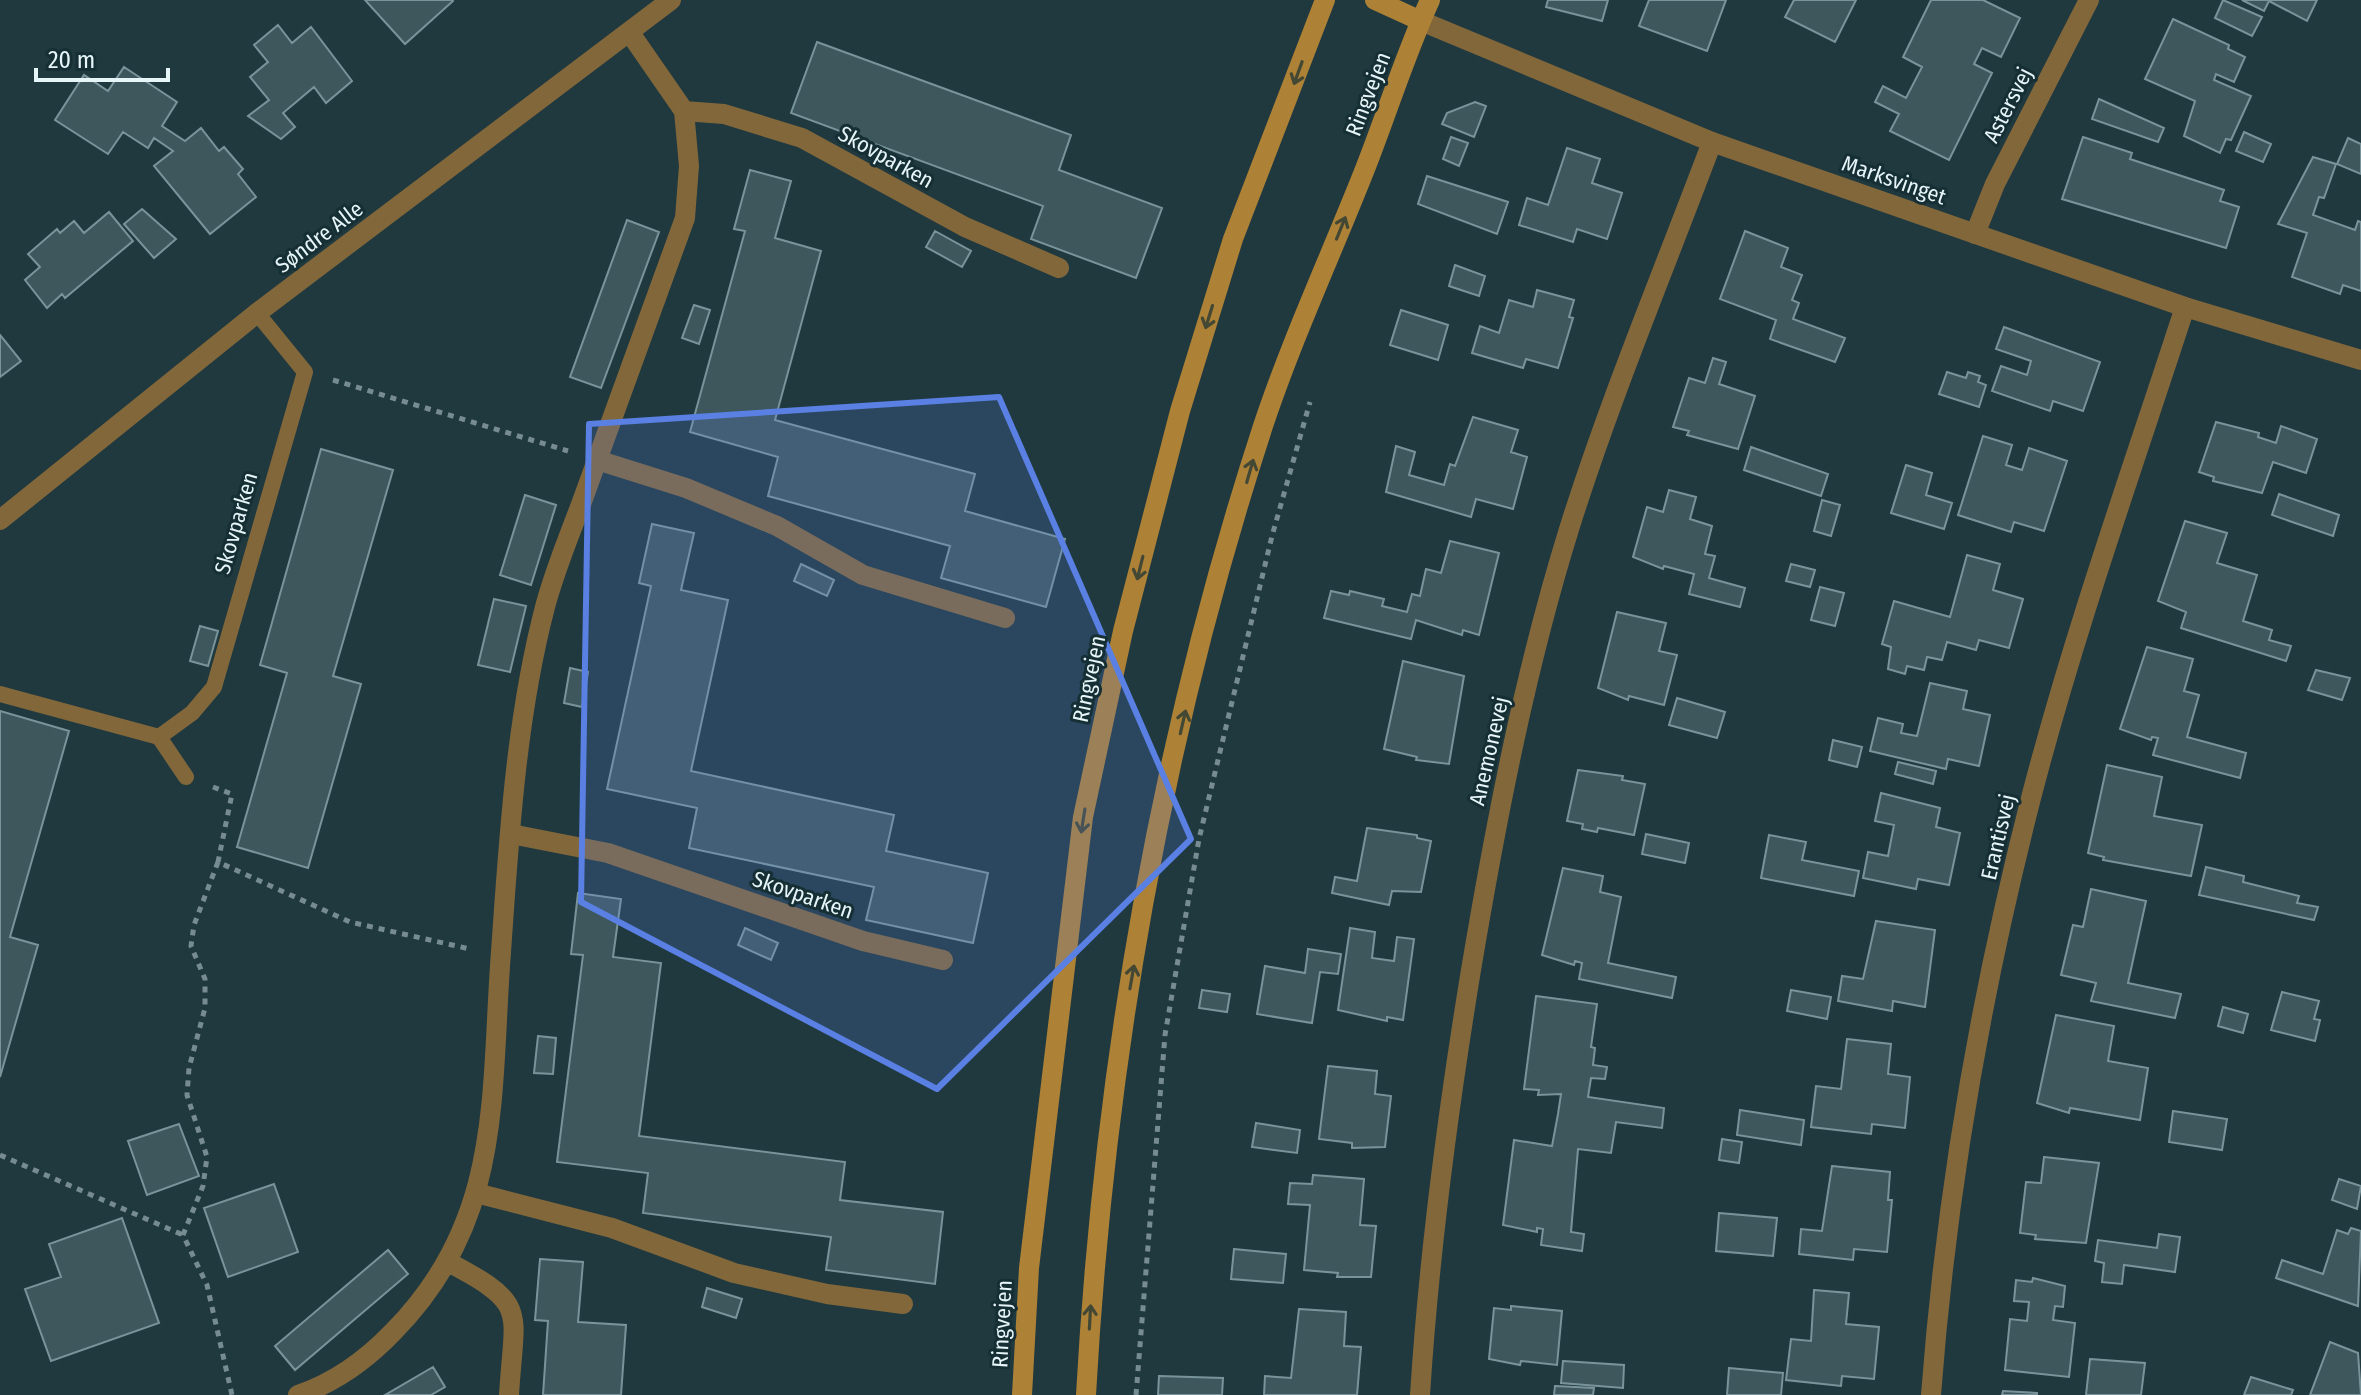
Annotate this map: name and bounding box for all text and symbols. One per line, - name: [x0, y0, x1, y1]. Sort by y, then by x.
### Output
- scale bar: [36, 32, 168, 82]
- text: 20 m: [48, 46, 95, 74]
- street label: Ringvejen: [1340, 48, 1396, 140]
- one-way arrow: [1290, 60, 1304, 85]
- street label: Astersvej: [1978, 63, 2038, 147]
- street label: Skovparken: [834, 120, 938, 194]
- street label: Marksvinget: [1838, 150, 1950, 211]
- street label: Søndre Alle: [270, 195, 368, 279]
- one-way arrow: [1335, 216, 1350, 241]
- one-way arrow: [1201, 304, 1216, 330]
- one-way arrow: [1244, 459, 1259, 485]
- street label: Skovparken: [209, 469, 263, 577]
- one-way arrow: [1131, 554, 1146, 580]
- street label: Ringvejen: [1067, 633, 1111, 725]
- street label: Anemonevej: [1463, 694, 1515, 808]
- one-way arrow: [1176, 710, 1191, 736]
- street label: Erantisvej: [1975, 791, 2021, 883]
- one-way arrow: [1075, 808, 1090, 834]
- street label: Skovparken: [749, 865, 857, 925]
- one-way arrow: [1126, 965, 1141, 990]
- street label: Ringvejen: [986, 1279, 1018, 1369]
- one-way arrow: [1083, 1304, 1098, 1331]

